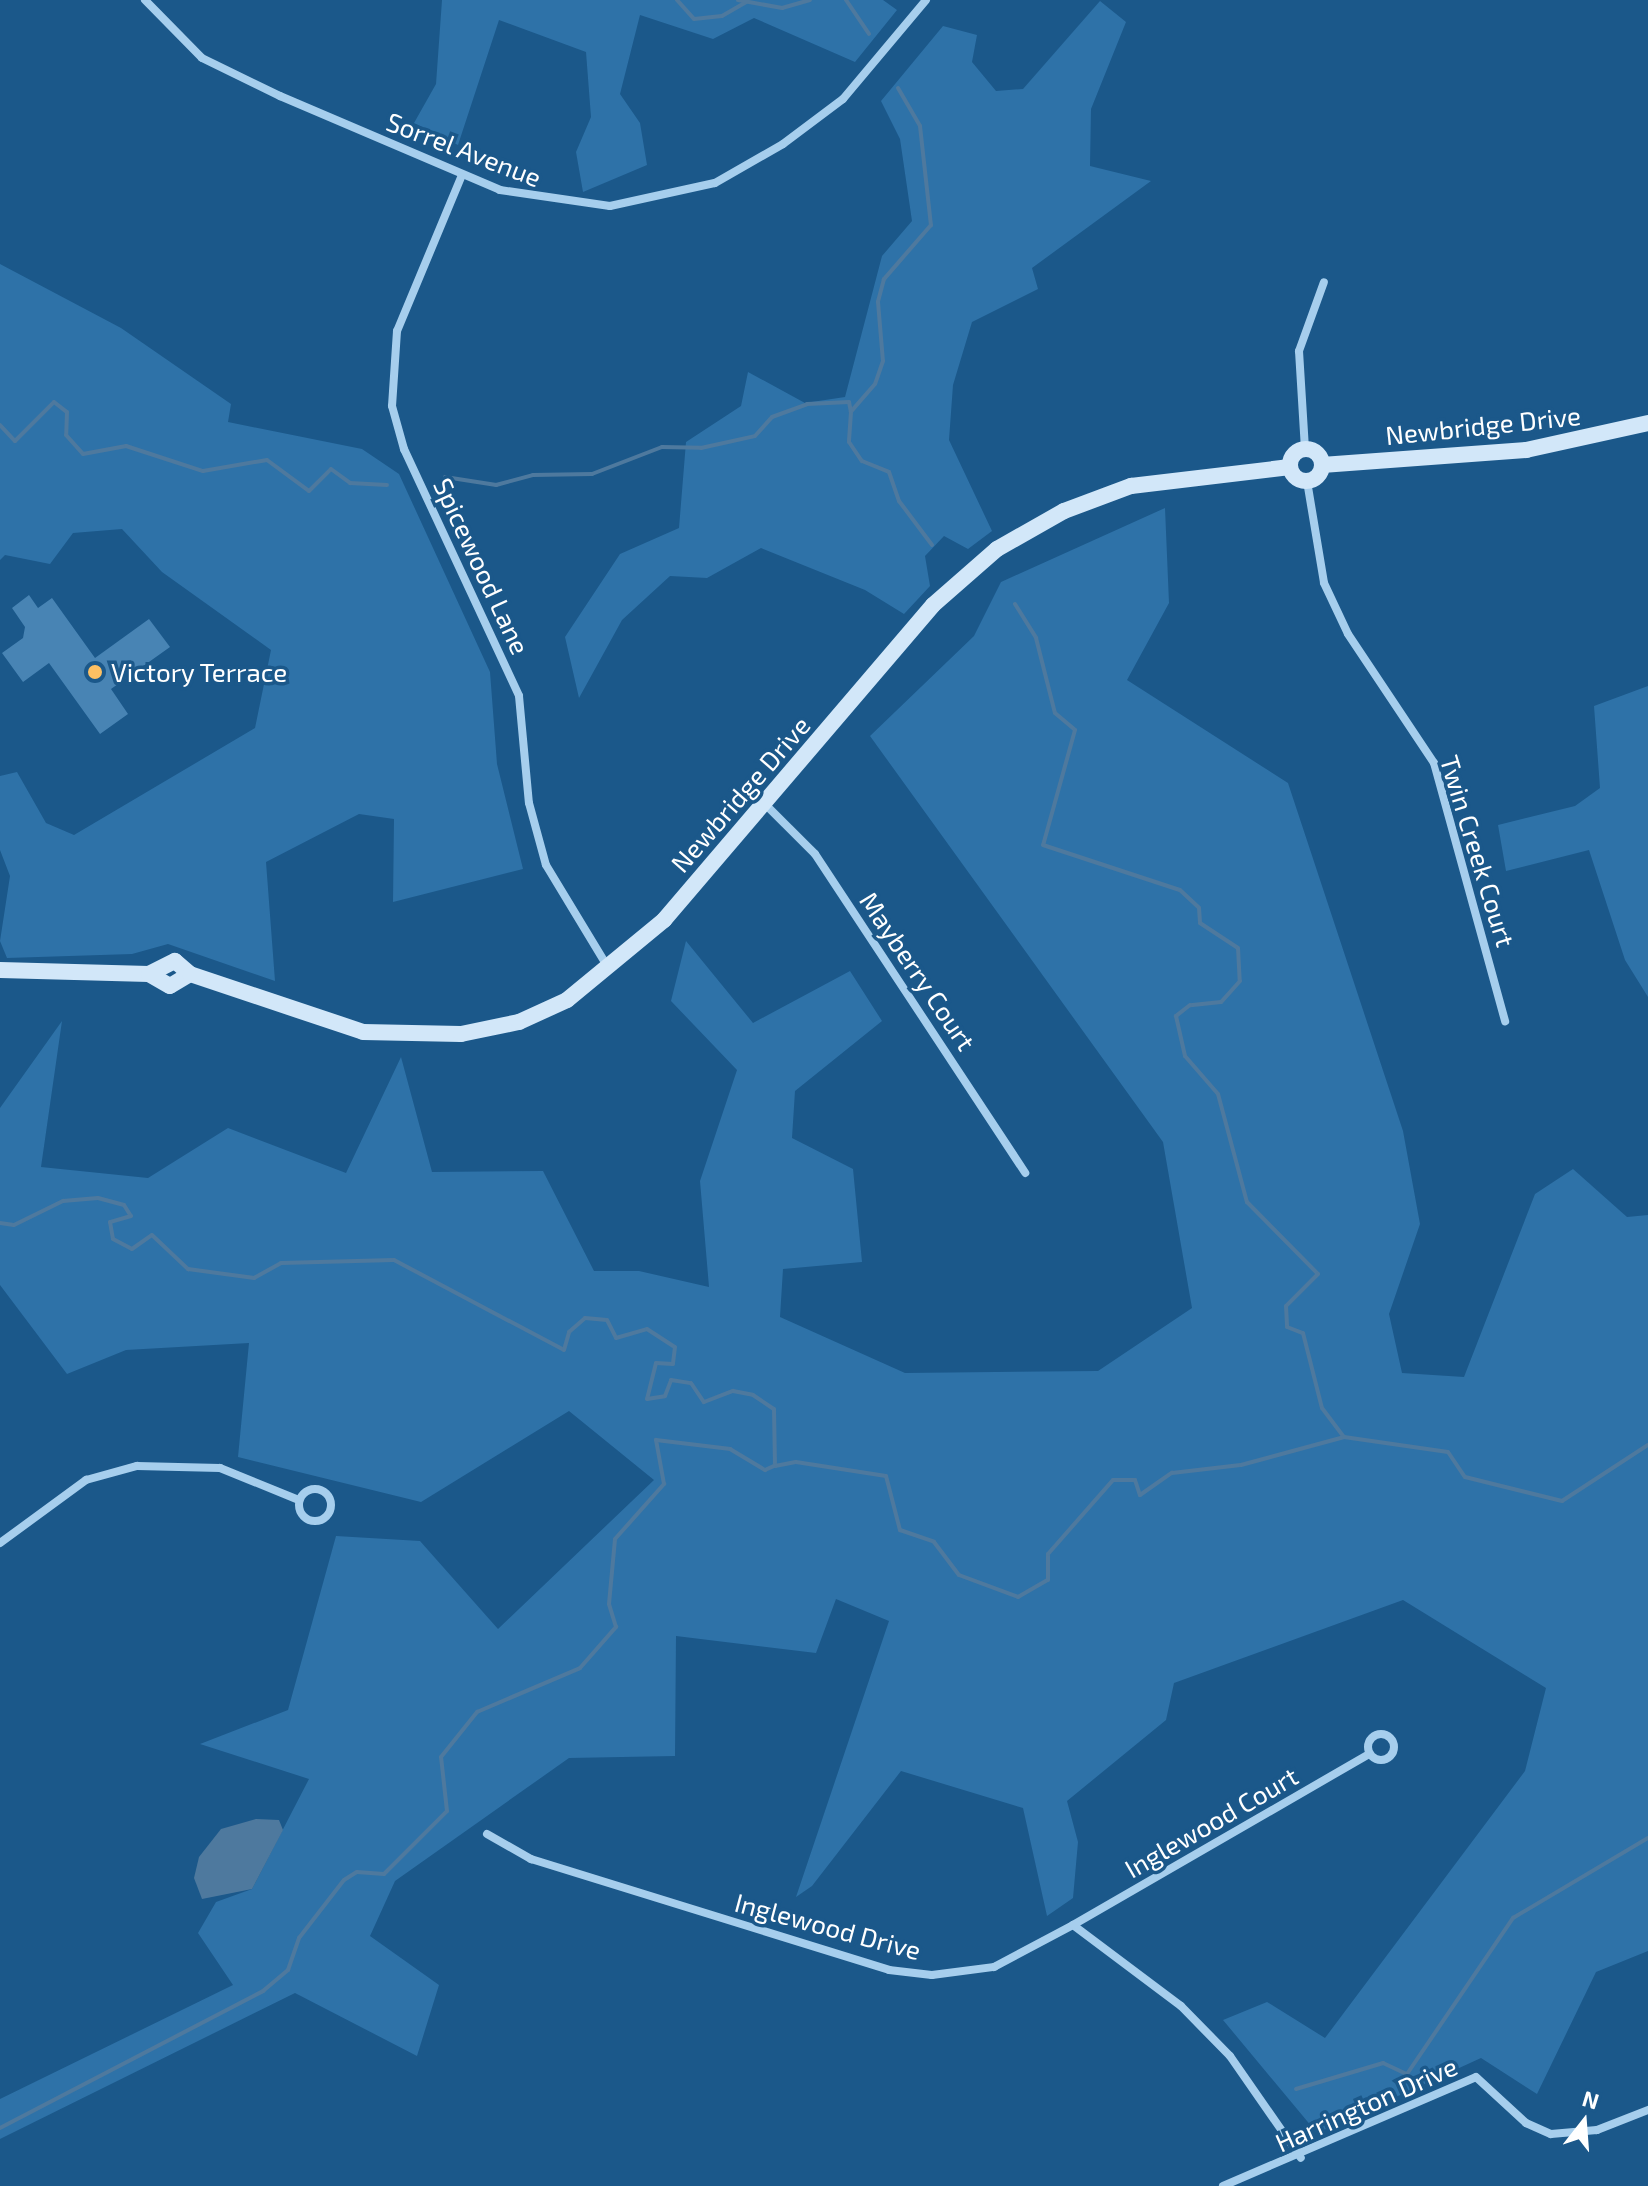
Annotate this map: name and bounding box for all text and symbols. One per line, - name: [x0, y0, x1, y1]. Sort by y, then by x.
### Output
- street label: Sorrel Avenue: [382, 105, 546, 193]
- street label: Newbridge Drive: [1384, 399, 1582, 451]
- street label: Spicewood Lane: [428, 473, 536, 659]
- place label: Victory Terrace: [111, 656, 288, 688]
- marker: Victory Terrace: [86, 663, 104, 681]
- street label: Newbridge Drive: [664, 710, 816, 878]
- street label: Twin Creek Court: [1434, 751, 1522, 951]
- street label: Mayberry Court: [853, 886, 983, 1056]
- street label: Inglewood Court: [1119, 1760, 1303, 1884]
- street label: Inglewood Drive: [732, 1886, 924, 1966]
- street label: Harrington Drive: [1270, 2050, 1462, 2158]
- north arrow: [1544, 2082, 1624, 2162]
- text: N: [1580, 2084, 1602, 2114]

